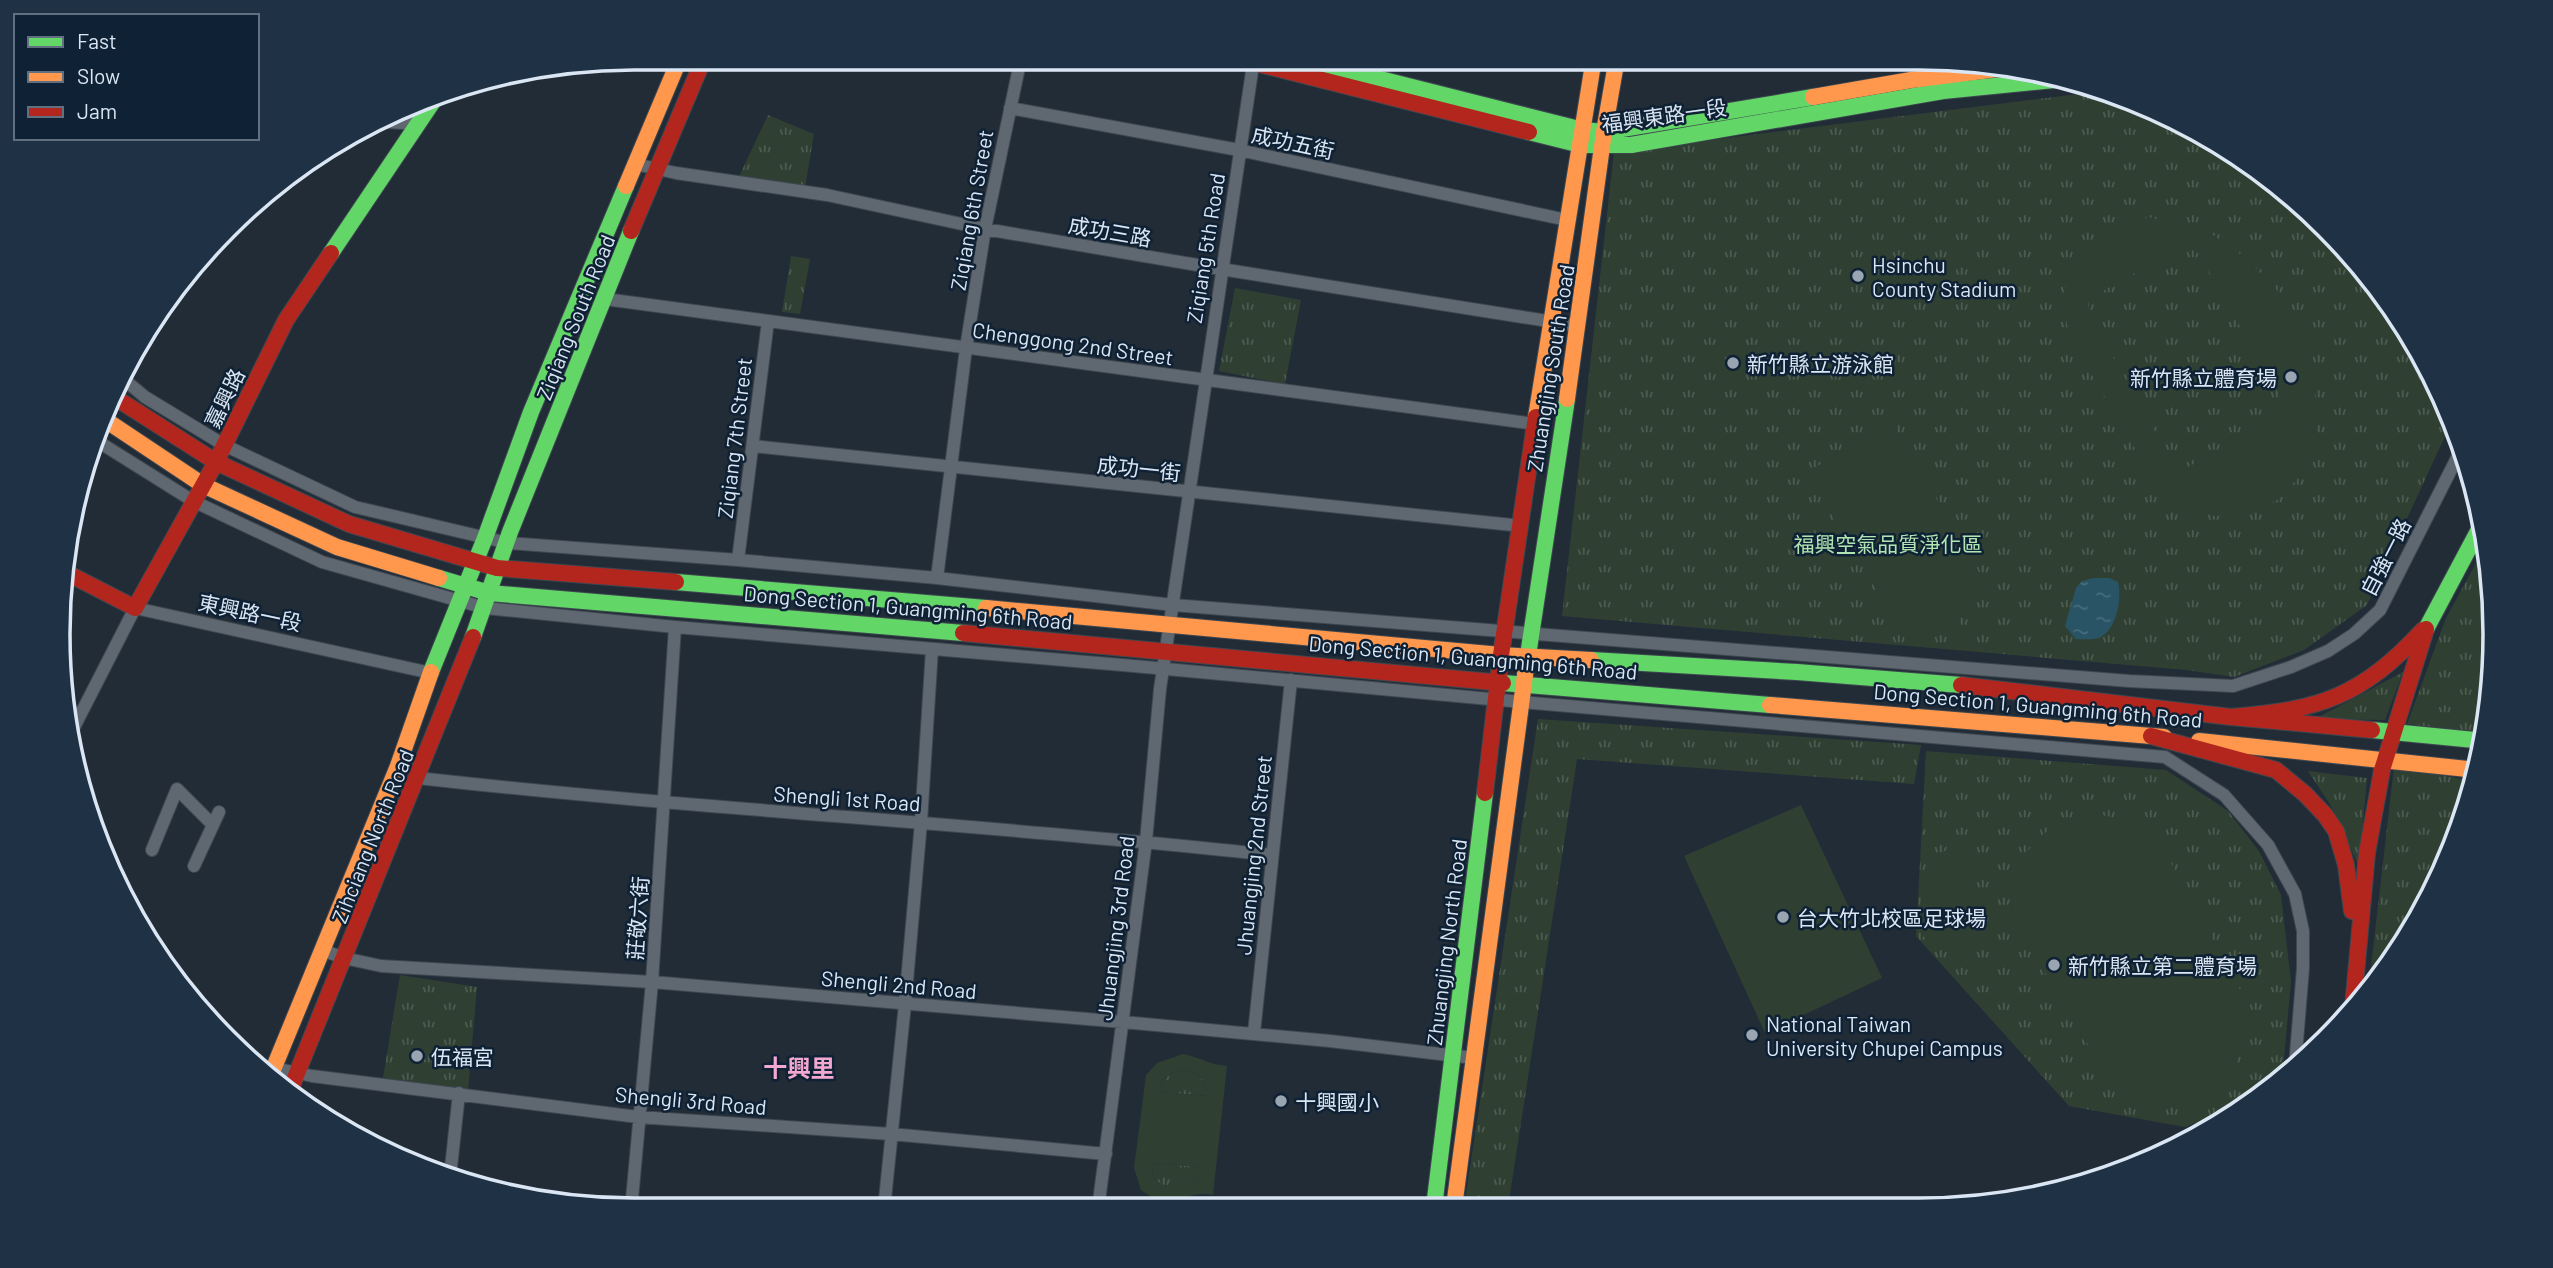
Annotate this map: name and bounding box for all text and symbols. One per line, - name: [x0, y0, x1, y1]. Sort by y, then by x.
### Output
- legend: [14, 14, 259, 140]
- text: Fast: [77, 28, 117, 53]
- text: Slow: [77, 63, 120, 88]
- street label: 福興東路一段: [1600, 94, 1728, 136]
- text: Jam: [77, 98, 117, 123]
- street label: 成功五街: [1249, 121, 1337, 163]
- street label: Ziqiang 6th Street: [945, 128, 997, 292]
- street label: Ziqiang 5th Road: [1181, 171, 1229, 325]
- street label: 成功三路: [1066, 211, 1154, 251]
- street label: Ziqiang South Road: [530, 231, 620, 403]
- place label: Hsinchu County Stadium: [1872, 252, 2016, 301]
- street label: Zhuangjing South Road: [1521, 263, 1579, 473]
- marker: Hsinchu County Stadium: [1850, 268, 1866, 284]
- street label: Chenggong 2nd Street: [971, 317, 1175, 369]
- place label: 新竹縣立游泳館: [1747, 351, 1894, 376]
- marker: 新竹縣立游泳館: [1725, 355, 1741, 371]
- street label: Ziqiang 7th Street: [712, 356, 756, 520]
- street label: 嘉興路: [199, 364, 249, 432]
- place label: 新竹縣立體育場: [2130, 365, 2277, 390]
- marker: 新竹縣立體育場: [2283, 369, 2299, 385]
- street label: 成功一街: [1096, 451, 1182, 485]
- street label: 自強一路: [2355, 514, 2415, 600]
- park label: 福興空氣品質淨化區: [1794, 531, 1983, 556]
- street label: Dong Section 1, Guangming 6th Road: [743, 580, 1073, 634]
- street label: 東興路一段: [196, 589, 304, 635]
- street label: Dong Section 1, Guangming 6th Road: [1308, 630, 1638, 684]
- street label: Dong Section 1, Guangming 6th Road: [1873, 678, 2203, 732]
- street label: Zihciang North Road: [326, 746, 418, 926]
- street label: Jhuangjing 2nd Street: [1230, 754, 1276, 956]
- street label: Shengli 1st Road: [773, 780, 921, 816]
- street label: Jhuangjing 3rd Road: [1091, 834, 1139, 1022]
- street label: Zhuangjing North Road: [1421, 837, 1471, 1047]
- street label: 莊敬六街: [622, 875, 652, 961]
- place label: 台大竹北校區足球場: [1797, 905, 1986, 930]
- marker: 台大竹北校區足球場: [1775, 909, 1791, 925]
- place label: 新竹縣立第二體育場: [2068, 953, 2257, 978]
- marker: 新竹縣立第二體育場: [2046, 957, 2062, 973]
- street label: Shengli 2nd Road: [820, 965, 978, 1003]
- place label: National Taiwan University Chupei Campus: [1766, 1011, 2003, 1060]
- marker: National Taiwan University Chupei Campus: [1744, 1027, 1760, 1043]
- place label: 伍福宮: [431, 1044, 494, 1069]
- marker: 伍福宮: [409, 1048, 425, 1064]
- district label: 十興里: [763, 1053, 835, 1082]
- street label: Shengli 3rd Road: [614, 1081, 768, 1119]
- place label: 十興國小: [1295, 1089, 1379, 1114]
- marker: 十興國小: [1273, 1093, 1289, 1109]

